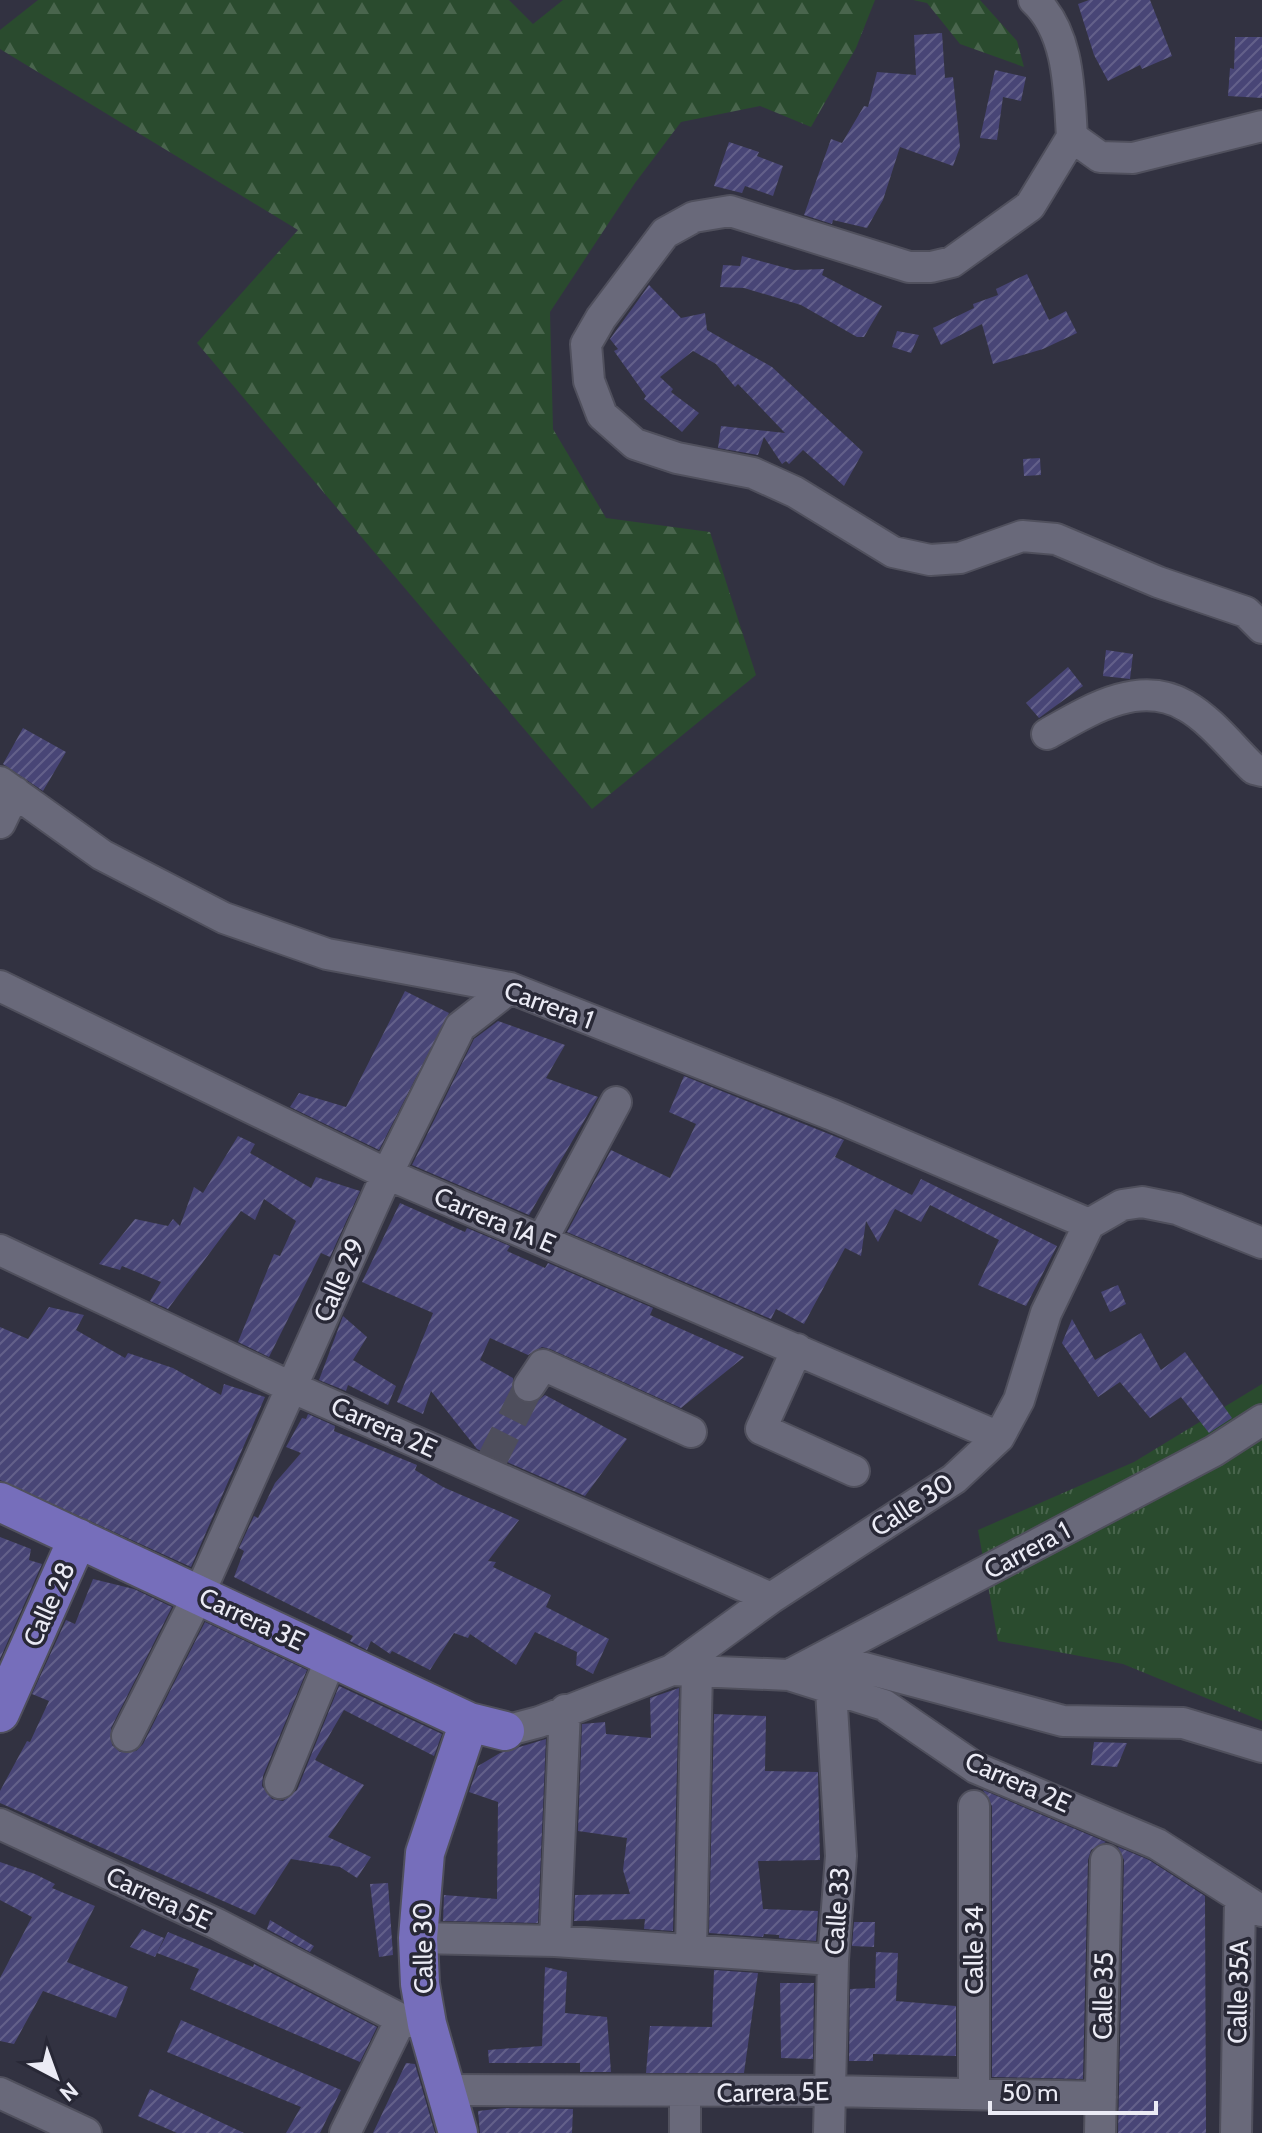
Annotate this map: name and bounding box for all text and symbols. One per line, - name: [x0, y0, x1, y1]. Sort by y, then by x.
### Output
- street label: Carrera 1: [500, 974, 598, 1036]
- street label: Carrera 1A E: [429, 1180, 561, 1260]
- street label: Calle 29: [306, 1233, 372, 1327]
- street label: Carrera 2E: [326, 1390, 442, 1464]
- street label: Calle 30: [865, 1467, 959, 1543]
- street label: Carrera 1: [979, 1514, 1075, 1586]
- street label: Calle 28: [16, 1557, 82, 1651]
- street label: Carrera 3E: [194, 1581, 310, 1657]
- street label: Carrera 2E: [960, 1745, 1076, 1819]
- street label: Carrera 5E: [101, 1860, 217, 1936]
- street label: Calle 33: [818, 1866, 856, 1956]
- street label: Calle 30: [406, 1902, 440, 1994]
- street label: Calle 34: [958, 1906, 990, 1994]
- street label: Calle 35A: [1221, 1940, 1255, 2044]
- street label: Calle 35: [1086, 1952, 1120, 2040]
- north arrow: [16, 2037, 96, 2117]
- scale bar: [990, 2065, 1156, 2115]
- street label: Carrera 5E: [716, 2075, 830, 2109]
- text: N: [54, 2076, 84, 2107]
- text: 50 m: [1002, 2078, 1058, 2107]

